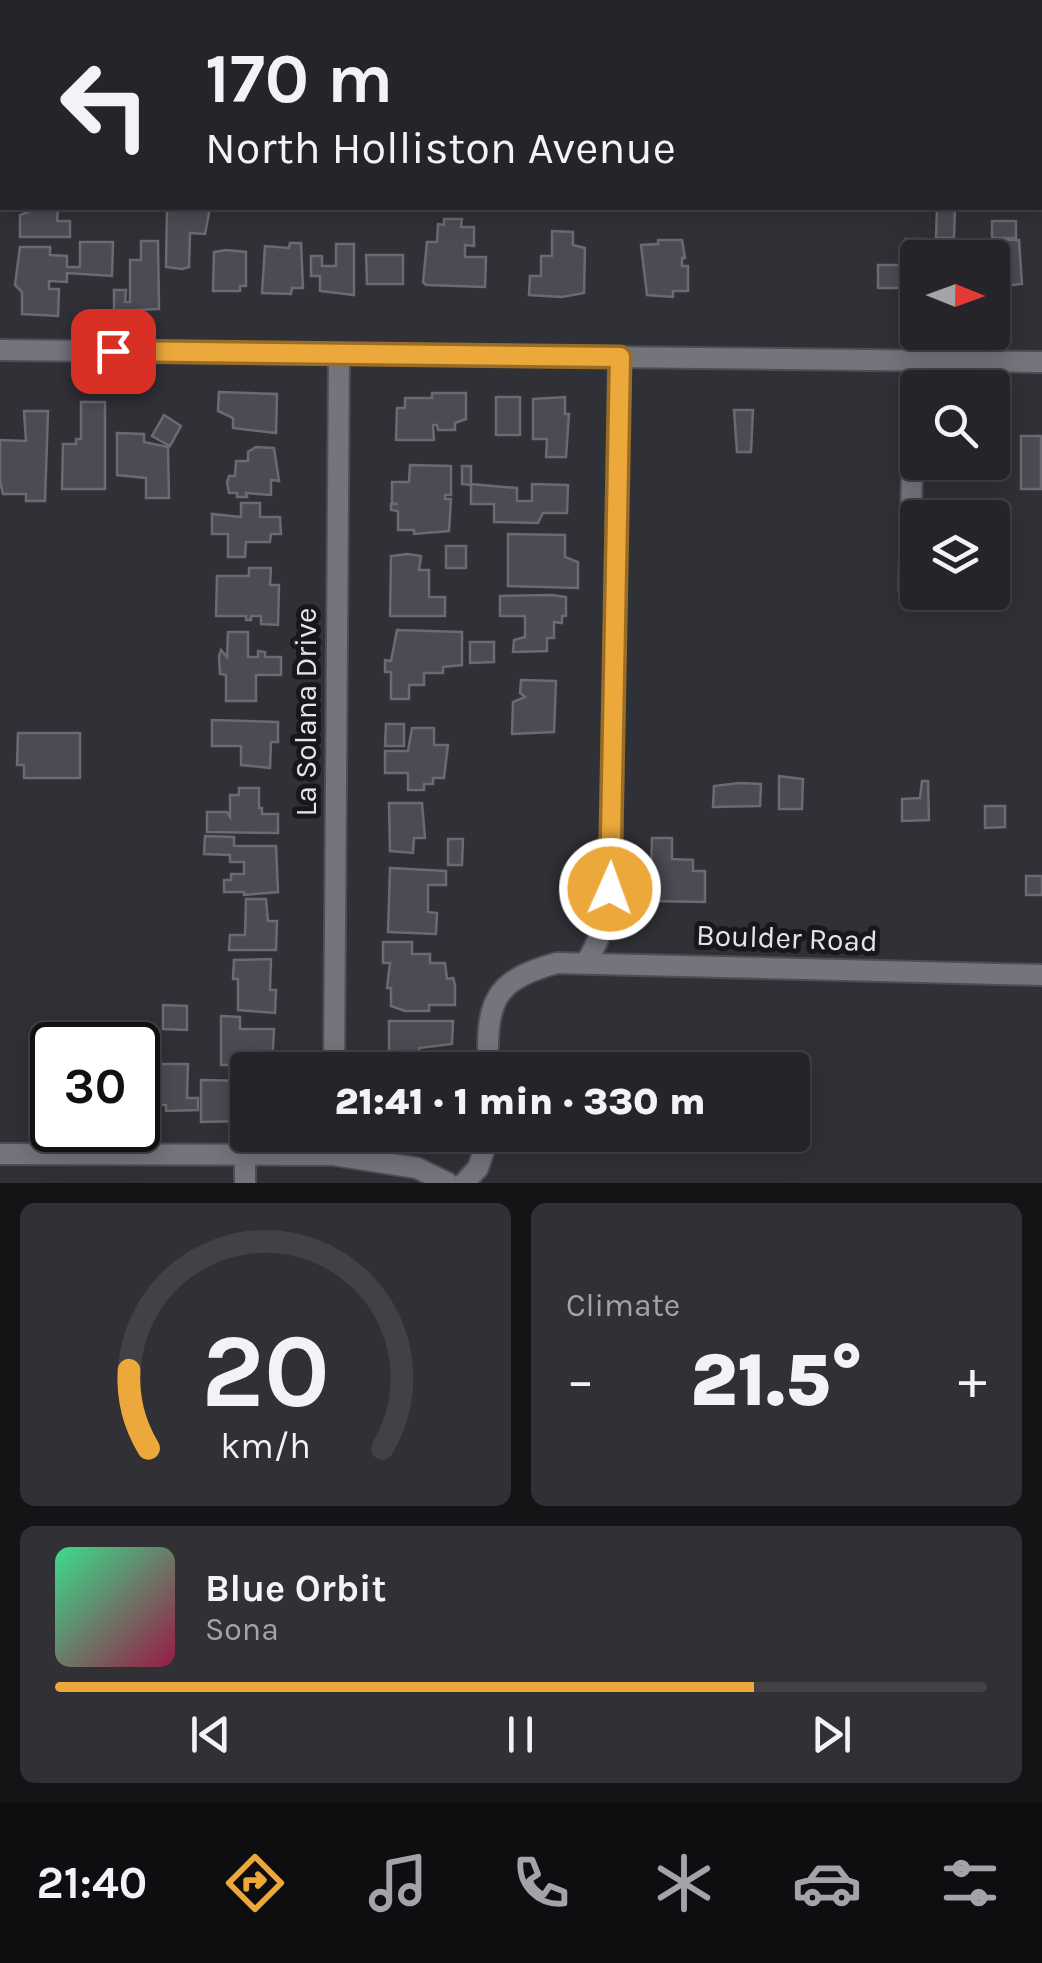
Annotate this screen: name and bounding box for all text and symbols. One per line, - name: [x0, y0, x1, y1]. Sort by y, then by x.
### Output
- text: 170 m: [205, 38, 393, 120]
- icon: left: [40, 40, 170, 170]
- text: North Holliston Avenue: [205, 122, 676, 174]
- north arrow: [900, 240, 1010, 350]
- map controls: [900, 240, 1010, 610]
- pin: [71, 309, 156, 394]
- icon: arrive: [86, 324, 141, 379]
- button: search: [900, 370, 1010, 480]
- button: layers: [900, 500, 1010, 610]
- street label: La Solana Drive: [288, 608, 324, 816]
- position arrow: [558, 837, 662, 941]
- street label: Boulder Road: [696, 917, 878, 959]
- speed limit sign: 30: [30, 1022, 160, 1152]
- text: 21:41 · 1 min · 330 m: [334, 1079, 706, 1124]
- text: Climate: [566, 1287, 680, 1324]
- text: 20: [201, 1311, 330, 1432]
- text: 21.5°: [690, 1336, 863, 1424]
- text: −: [566, 1348, 595, 1412]
- text: +: [958, 1348, 987, 1412]
- text: km/h: [220, 1425, 311, 1467]
- text: Blue Orbit: [205, 1566, 386, 1611]
- text: Sona: [205, 1611, 279, 1648]
- icon: previous: [183, 1707, 238, 1762]
- icon: pause: [493, 1707, 548, 1762]
- icon: next: [804, 1707, 859, 1762]
- icon: directions: [220, 1848, 290, 1918]
- icon: music: [363, 1848, 433, 1918]
- icon: phone: [506, 1848, 576, 1918]
- icon: climate: [649, 1848, 719, 1918]
- icon: car: [792, 1848, 862, 1918]
- icon: filters: [935, 1848, 1005, 1918]
- text: 21:40: [37, 1857, 147, 1909]

